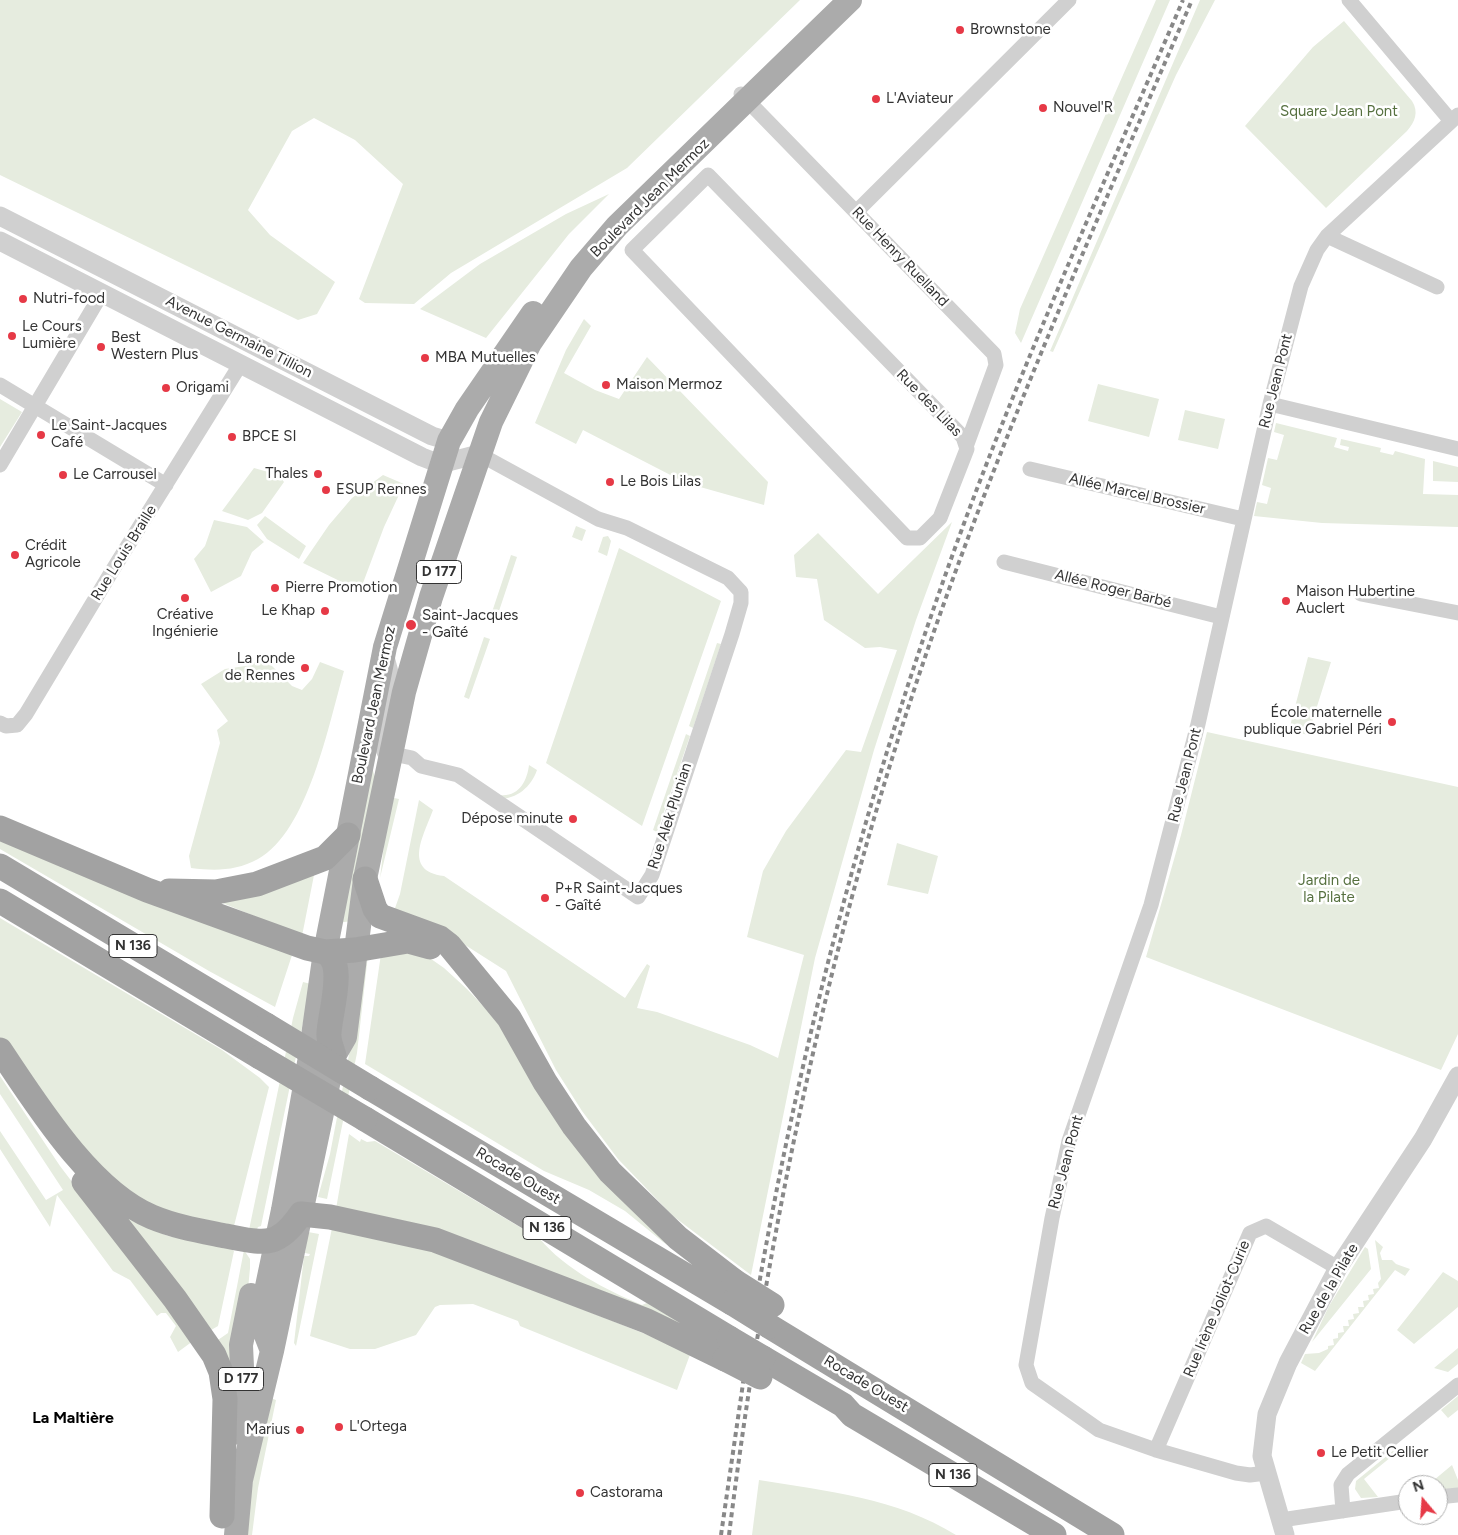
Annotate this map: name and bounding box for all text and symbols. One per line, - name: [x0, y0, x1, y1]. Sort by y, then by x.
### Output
- place label: Brownstone: [970, 21, 1051, 39]
- marker: Brownstone: [954, 24, 966, 36]
- place label: L'Aviateur: [886, 90, 953, 108]
- marker: L'Aviateur: [870, 93, 882, 105]
- place label: Nouvel'R: [1053, 99, 1113, 117]
- marker: Nouvel'R: [1037, 102, 1049, 114]
- park label: Square Jean Pont: [1280, 103, 1398, 121]
- street label: Boulevard Jean Mermoz: [587, 135, 713, 261]
- street label: Rue Henry Ruelland: [848, 203, 952, 311]
- place label: Nutri-food: [33, 290, 105, 308]
- street label: Avenue Germaine Tillion: [163, 292, 315, 382]
- marker: Nutri-food: [17, 293, 29, 305]
- place label: Le Cours Lumière: [22, 318, 82, 353]
- place label: Best Western Plus: [111, 329, 198, 364]
- marker: Le Cours Lumière: [6, 330, 18, 342]
- street label: Rue Jean Pont: [1256, 332, 1296, 430]
- marker: Best Western Plus: [95, 341, 107, 353]
- place label: MBA Mutuelles: [435, 349, 536, 367]
- marker: MBA Mutuelles: [419, 352, 431, 364]
- street label: Rue des Lilas: [892, 366, 966, 440]
- place label: Maison Mermoz: [616, 376, 722, 394]
- place label: Origami: [176, 379, 229, 397]
- marker: Maison Mermoz: [600, 379, 612, 391]
- marker: Origami: [160, 382, 172, 394]
- place label: Le Saint-Jacques Café: [51, 417, 167, 452]
- place label: BPCE SI: [242, 428, 297, 446]
- marker: Le Saint-Jacques Café: [35, 429, 47, 441]
- marker: BPCE SI: [226, 431, 238, 443]
- place label: Thales: [265, 465, 308, 483]
- place label: Le Carrousel: [73, 466, 157, 484]
- marker: Thales: [312, 468, 324, 480]
- marker: Le Carrousel: [57, 469, 69, 481]
- street label: Allée Marcel Brossier: [1067, 470, 1207, 518]
- place label: Le Bois Lilas: [620, 473, 701, 491]
- marker: Le Bois Lilas: [604, 476, 616, 488]
- place label: ESUP Rennes: [336, 481, 427, 499]
- marker: ESUP Rennes: [320, 484, 332, 496]
- street label: Rue Louis Braille: [88, 502, 160, 604]
- place label: Crédit Agricole: [25, 537, 81, 572]
- marker: Crédit Agricole: [9, 549, 21, 561]
- road number: D 177: [416, 560, 462, 584]
- street label: Allée Roger Barbé: [1053, 566, 1173, 612]
- place label: Pierre Promotion: [285, 579, 397, 597]
- marker: Pierre Promotion: [269, 582, 281, 594]
- place label: Maison Hubertine Auclert: [1296, 583, 1415, 618]
- marker: Créative Ingénierie: [179, 592, 191, 604]
- marker: Maison Hubertine Auclert: [1280, 595, 1292, 607]
- place label: Le Khap: [261, 602, 315, 620]
- marker: Le Khap: [319, 605, 331, 617]
- place label: Créative Ingénierie: [152, 606, 218, 641]
- place label: Saint-Jacques - Gaîté: [422, 607, 518, 642]
- marker: Saint-Jacques - Gaîté: [404, 618, 418, 632]
- street label: Boulevard Jean Mermoz: [348, 624, 400, 786]
- place label: La ronde de Rennes: [225, 650, 295, 685]
- marker: La ronde de Rennes: [299, 662, 311, 674]
- place label: École maternelle publique Gabriel Péri: [1243, 704, 1382, 739]
- marker: École maternelle publique Gabriel Péri: [1386, 716, 1398, 728]
- street label: Rue Jean Pont: [1165, 726, 1205, 824]
- street label: Rue Alek Plunian: [644, 761, 696, 871]
- place label: Dépose minute: [461, 810, 563, 828]
- marker: Dépose minute: [567, 813, 579, 825]
- park label: Jardin de la Pilate: [1298, 872, 1360, 907]
- place label: P+R Saint-Jacques - Gaîté: [555, 880, 682, 915]
- marker: P+R Saint-Jacques - Gaîté: [539, 892, 551, 904]
- road number: N 136: [109, 934, 157, 958]
- street label: Rue Jean Pont: [1045, 1113, 1087, 1211]
- street label: Rocade Ouest: [472, 1144, 564, 1208]
- road number: N 136: [523, 1216, 571, 1240]
- street label: Rue Irène Joliot-Curie: [1180, 1238, 1254, 1380]
- street label: Rue de la Pilate: [1296, 1240, 1362, 1338]
- street label: Rocade Ouest: [820, 1352, 912, 1416]
- road number: D 177: [218, 1368, 264, 1390]
- district label: La Maltière: [32, 1408, 114, 1428]
- place label: L'Ortega: [349, 1418, 407, 1436]
- place label: Marius: [246, 1421, 290, 1439]
- marker: L'Ortega: [333, 1421, 345, 1433]
- marker: Marius: [294, 1424, 306, 1436]
- place label: Le Petit Cellier: [1331, 1444, 1428, 1462]
- marker: Le Petit Cellier: [1315, 1447, 1327, 1459]
- road number: N 136: [929, 1464, 977, 1486]
- north arrow: [1398, 1475, 1448, 1525]
- text: N: [1411, 1476, 1426, 1496]
- place label: Castorama: [590, 1484, 663, 1502]
- marker: Castorama: [574, 1487, 586, 1499]

